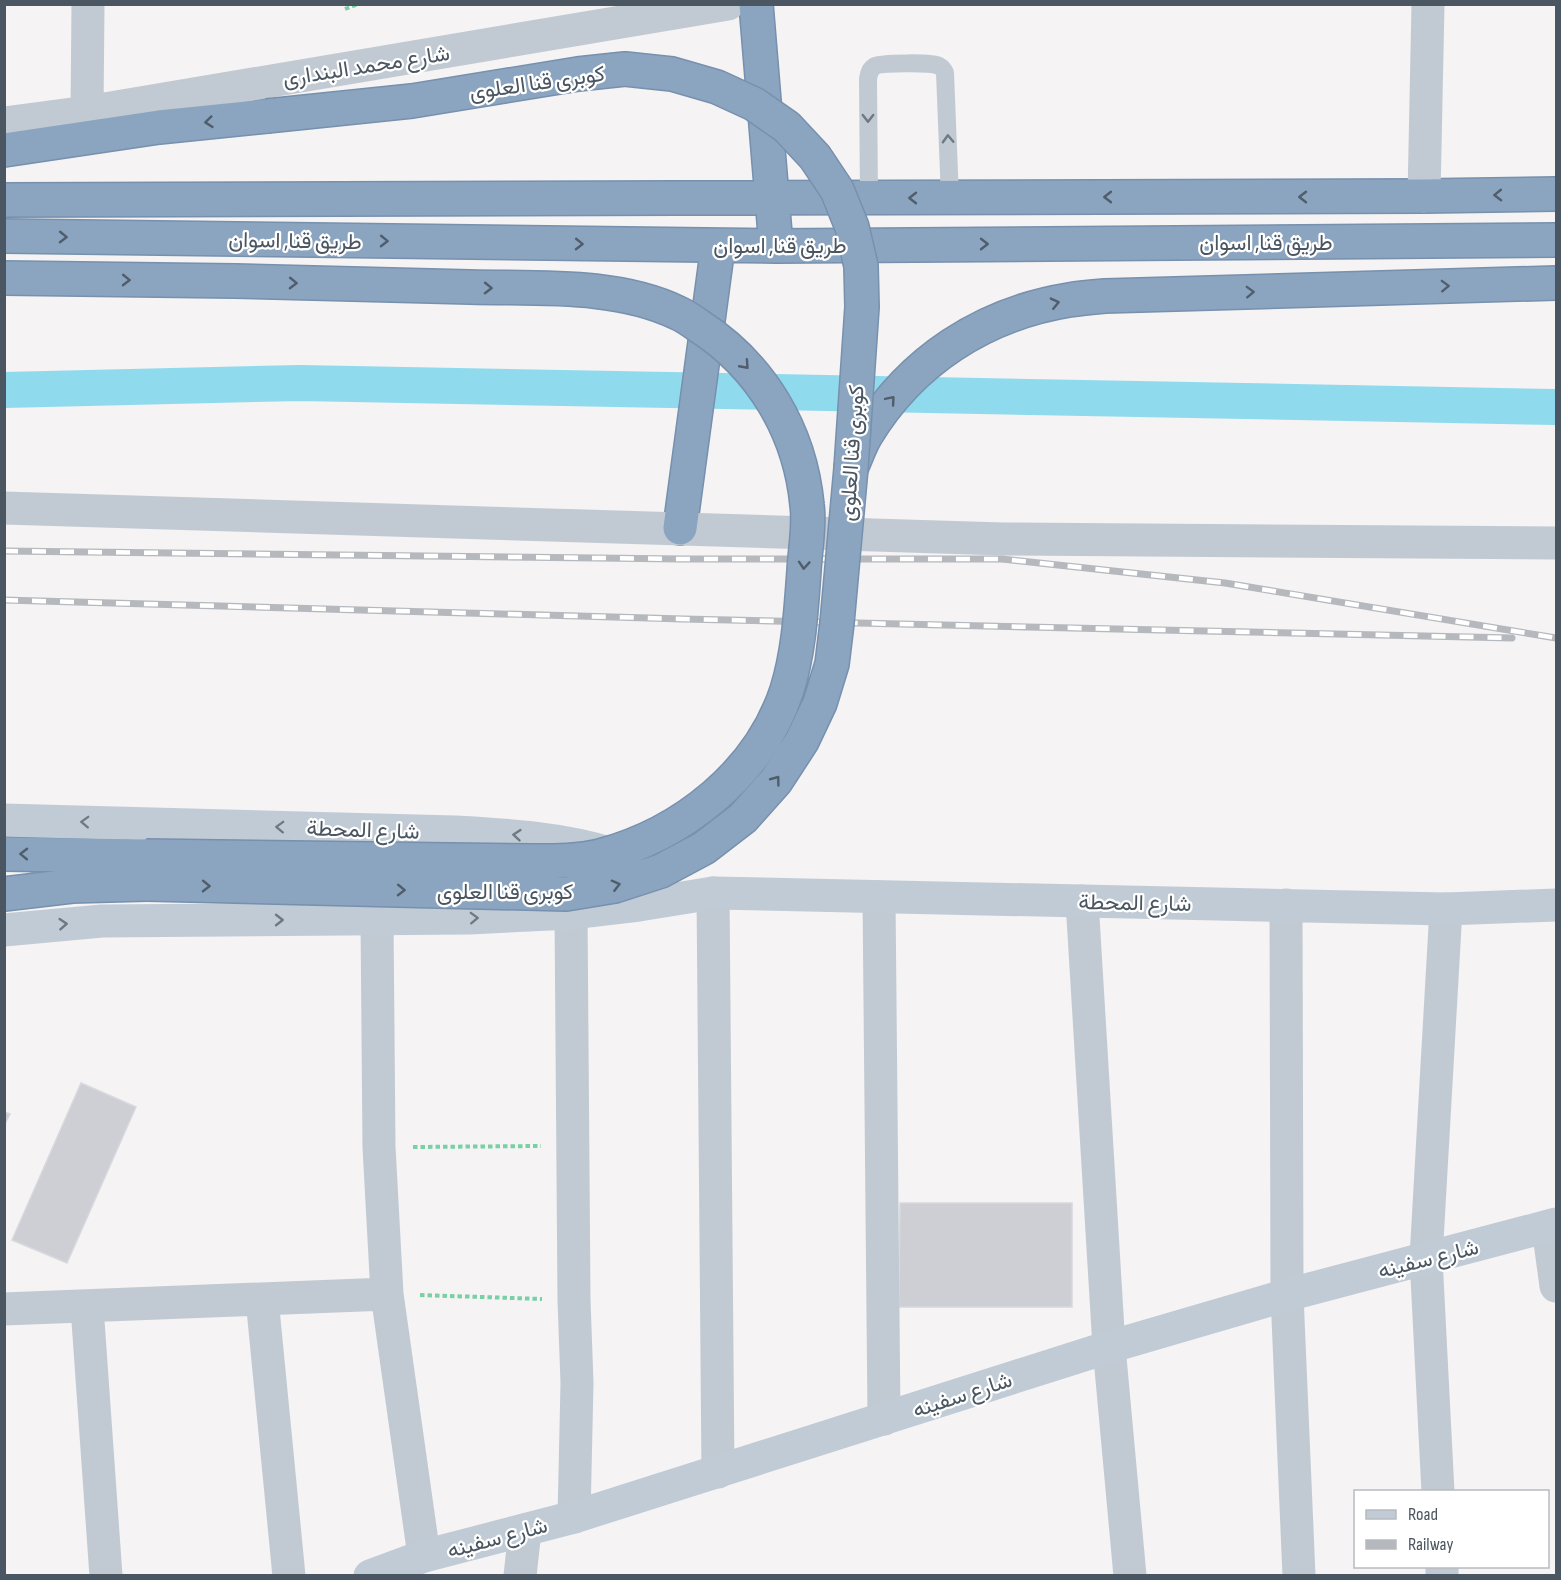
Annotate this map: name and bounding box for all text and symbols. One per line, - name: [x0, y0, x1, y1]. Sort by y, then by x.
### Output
- street label: شارع محمد البندارى: [281, 40, 452, 93]
- street label: كوبرى قنا العلوى: [468, 61, 607, 106]
- one-way arrow: [862, 113, 874, 122]
- one-way arrow: [204, 115, 213, 128]
- one-way arrow: [942, 135, 954, 144]
- one-way arrow: [1494, 189, 1503, 201]
- one-way arrow: [1104, 191, 1113, 203]
- one-way arrow: [1299, 191, 1308, 203]
- one-way arrow: [909, 192, 918, 204]
- street label: طريق قنا, اسوان: [228, 227, 362, 256]
- street label: طريق قنا, اسوان: [1199, 230, 1333, 257]
- one-way arrow: [58, 231, 67, 243]
- street label: طريق قنا, اسوان: [713, 233, 847, 260]
- one-way arrow: [379, 235, 388, 247]
- one-way arrow: [574, 238, 583, 250]
- one-way arrow: [979, 238, 988, 250]
- one-way arrow: [121, 273, 130, 286]
- one-way arrow: [289, 277, 298, 289]
- one-way arrow: [1440, 280, 1449, 292]
- one-way arrow: [484, 281, 493, 294]
- one-way arrow: [1245, 286, 1254, 298]
- one-way arrow: [1050, 297, 1060, 310]
- one-way arrow: [738, 359, 749, 370]
- street label: كوبرى قنا العلوى: [834, 384, 871, 522]
- one-way arrow: [884, 396, 895, 407]
- one-way arrow: [798, 561, 811, 570]
- one-way arrow: [768, 776, 779, 787]
- one-way arrow: [80, 815, 89, 828]
- street label: شارع المحطة: [306, 815, 420, 846]
- one-way arrow: [275, 821, 284, 833]
- one-way arrow: [512, 829, 521, 842]
- one-way arrow: [20, 848, 29, 860]
- one-way arrow: [201, 879, 210, 892]
- street label: كوبرى قنا العلوى: [437, 879, 574, 906]
- one-way arrow: [611, 879, 621, 892]
- one-way arrow: [396, 884, 405, 896]
- street label: شارع المحطة: [1078, 889, 1192, 918]
- one-way arrow: [469, 911, 478, 924]
- one-way arrow: [274, 914, 283, 926]
- one-way arrow: [58, 918, 67, 931]
- street label: شارع سفينه: [1375, 1234, 1482, 1285]
- street label: شارع سفينه: [909, 1367, 1016, 1424]
- legend: [1354, 1490, 1549, 1568]
- text: Road: [1408, 1504, 1438, 1525]
- street label: شارع سفينه: [444, 1512, 551, 1565]
- text: Railway: [1408, 1534, 1453, 1555]

